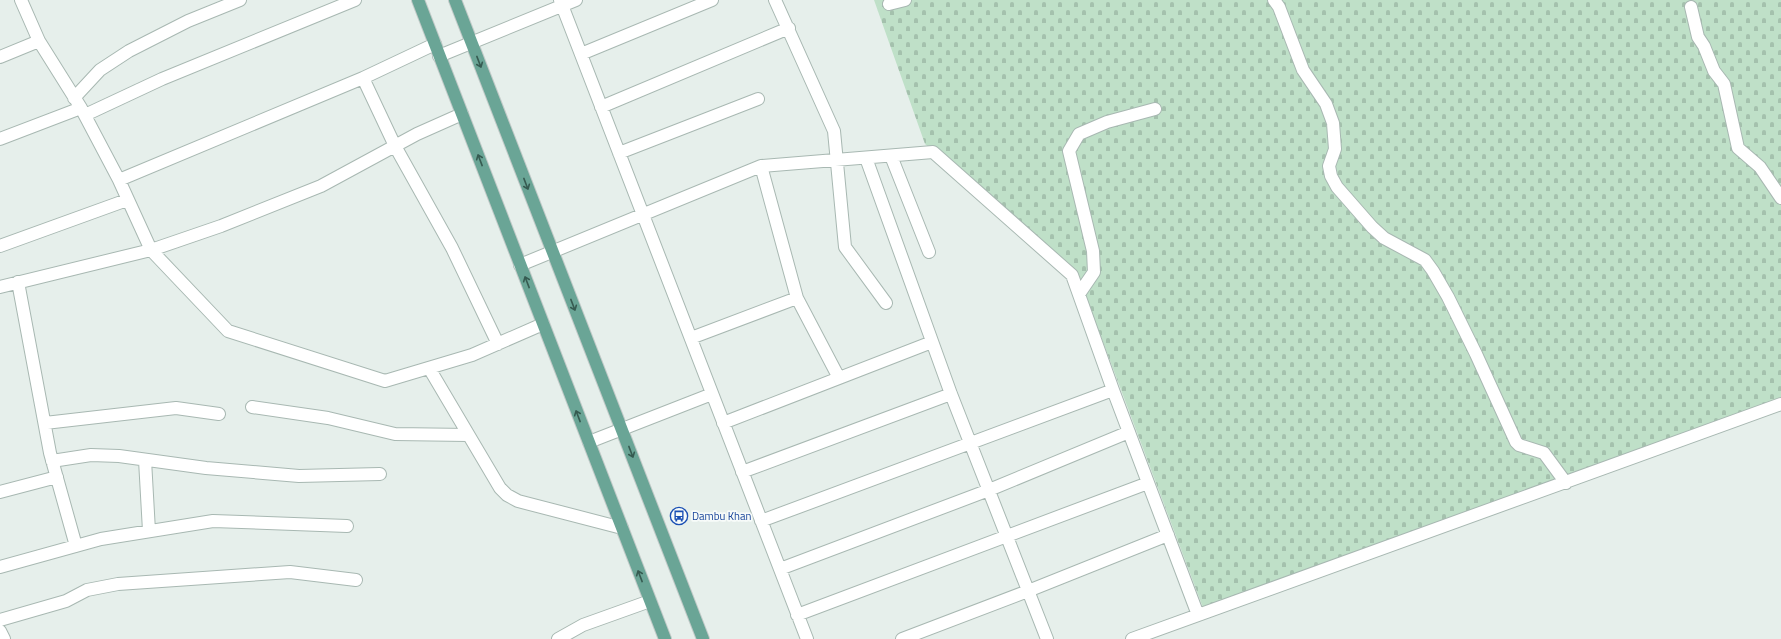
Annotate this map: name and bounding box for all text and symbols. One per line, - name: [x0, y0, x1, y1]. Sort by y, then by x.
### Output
- one-way arrow: [476, 56, 484, 68]
- one-way arrow: [475, 155, 483, 167]
- one-way arrow: [523, 177, 531, 189]
- one-way arrow: [522, 276, 530, 288]
- one-way arrow: [570, 298, 578, 310]
- one-way arrow: [574, 411, 582, 423]
- one-way arrow: [627, 446, 635, 458]
- bus stop icon: Dambu Khan: [669, 506, 689, 526]
- place label: Dambu Khan: [692, 508, 752, 524]
- one-way arrow: [636, 571, 644, 583]

